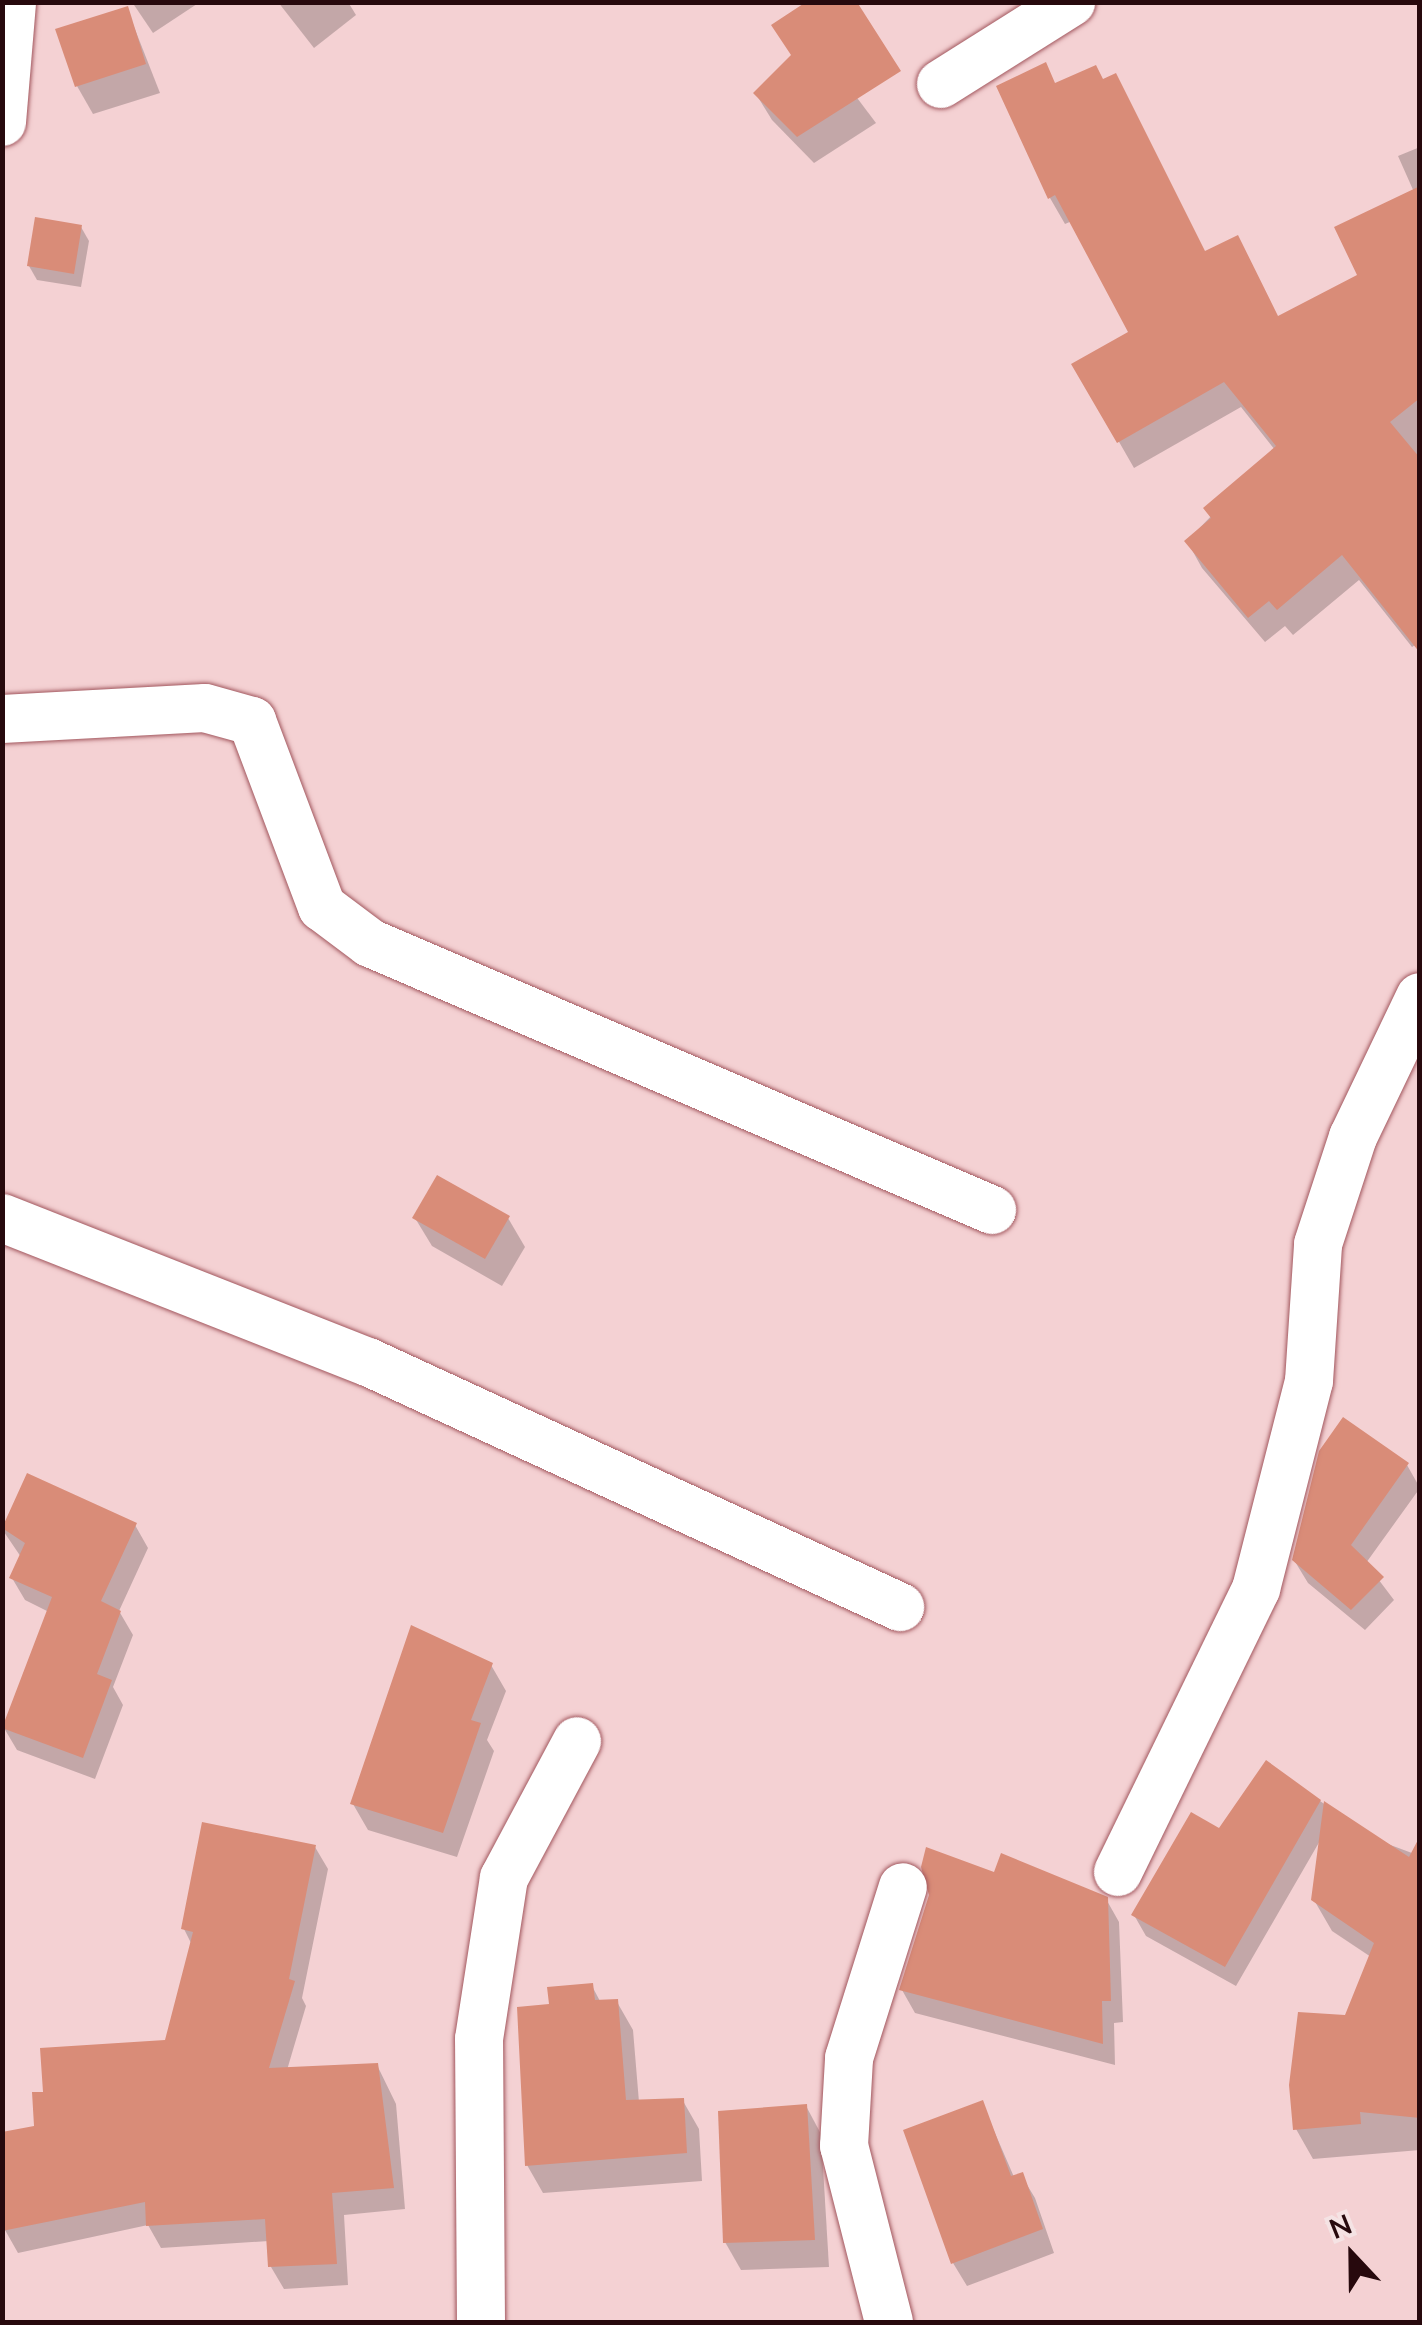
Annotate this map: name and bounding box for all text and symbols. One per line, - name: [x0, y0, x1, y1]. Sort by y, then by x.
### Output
- north arrow: [1302, 2205, 1402, 2305]
- text: N: [1324, 2206, 1358, 2249]

